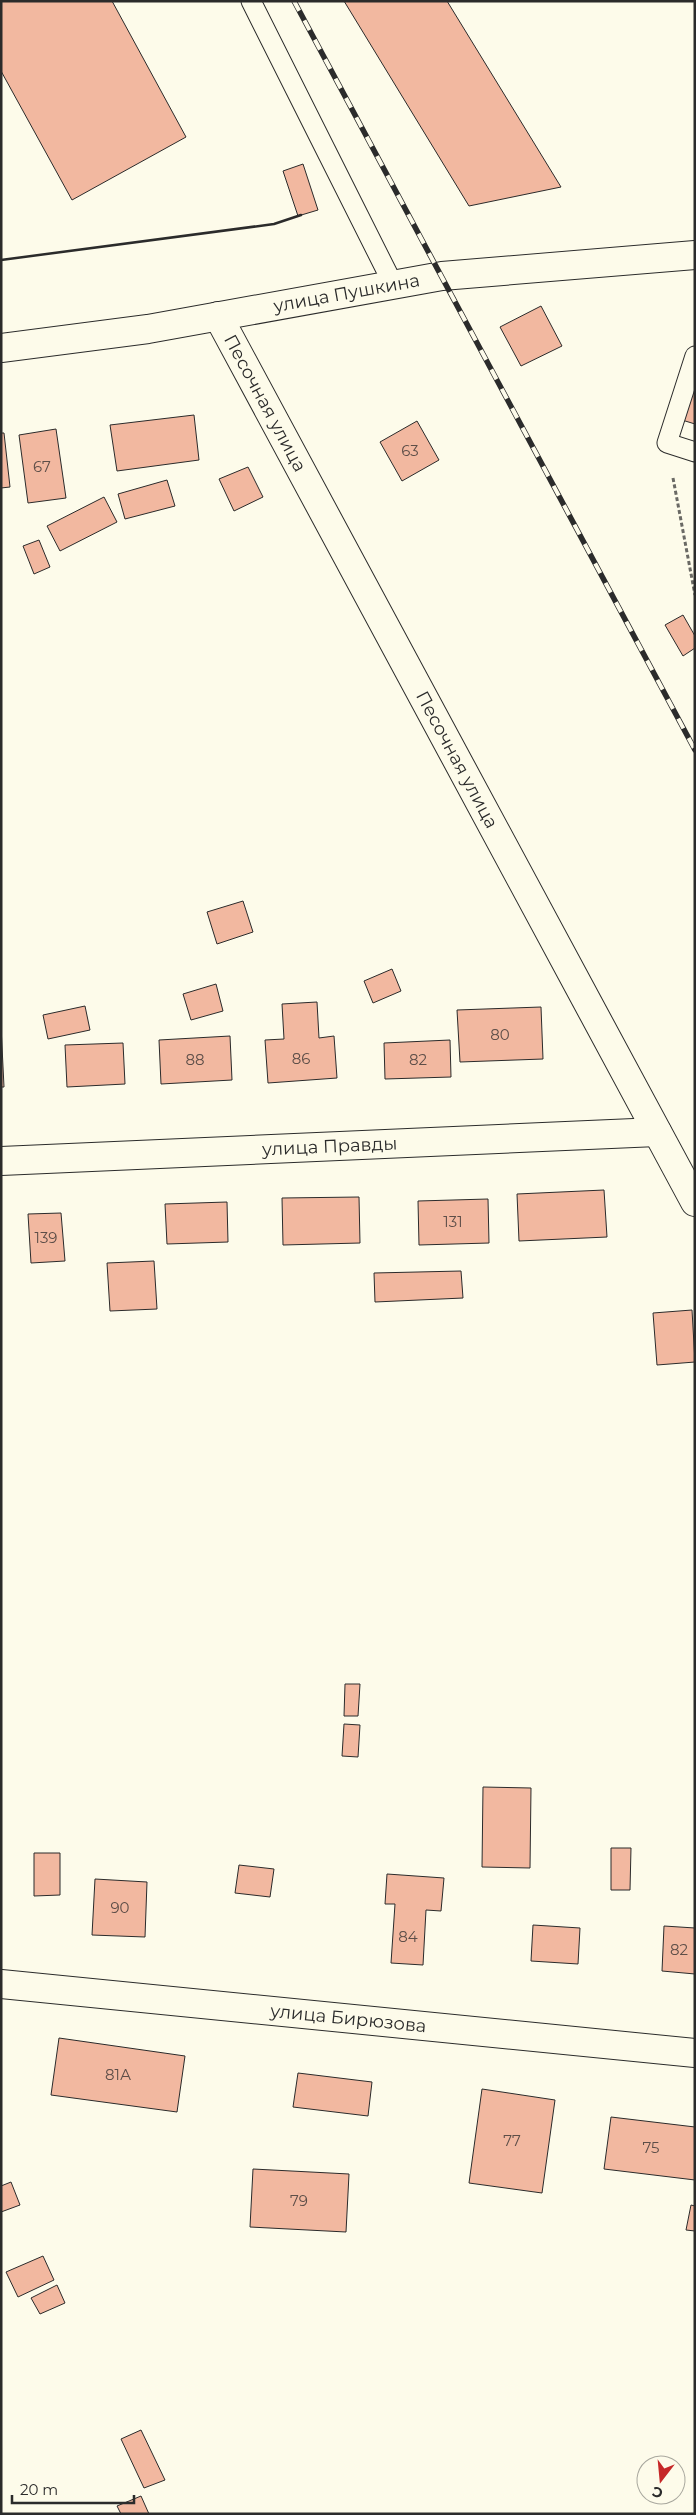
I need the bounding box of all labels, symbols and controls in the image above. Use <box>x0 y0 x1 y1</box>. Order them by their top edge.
street label: улица Пушкина <box>271 269 421 317</box>
street label: Песочная улица <box>219 331 311 476</box>
house number: 63 <box>401 441 419 460</box>
house number: 67 <box>33 457 51 476</box>
street label: Песочная улица <box>411 687 503 832</box>
house number: 80 <box>490 1025 510 1044</box>
house number: 86 <box>292 1049 310 1068</box>
house number: 88 <box>185 1050 205 1069</box>
house number: 82 <box>409 1050 427 1069</box>
street label: улица Правды <box>261 1132 398 1160</box>
house number: 131 <box>443 1212 463 1231</box>
house number: 139 <box>34 1228 58 1247</box>
house number: 90 <box>110 1898 130 1917</box>
house number: 84 <box>398 1927 418 1946</box>
house number: 82 <box>670 1940 688 1959</box>
street label: улица Бирюзова <box>268 2000 427 2037</box>
house number: 81А <box>105 2065 131 2084</box>
house number: 77 <box>503 2131 521 2150</box>
house number: 75 <box>642 2138 660 2157</box>
house number: 79 <box>290 2191 308 2210</box>
north arrow <box>636 2455 686 2505</box>
scale bar <box>12 2472 135 2504</box>
text: 20 m <box>20 2480 58 2499</box>
text: С <box>650 2482 665 2503</box>

